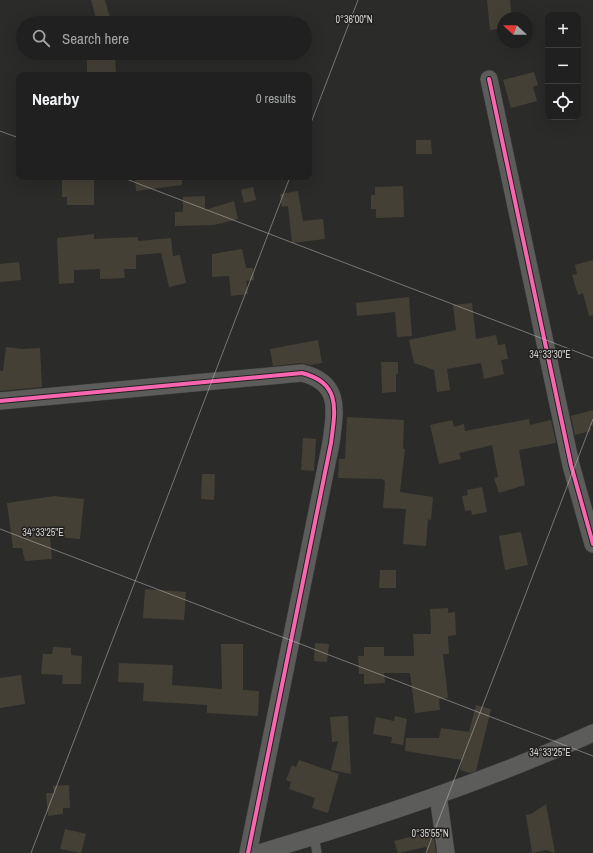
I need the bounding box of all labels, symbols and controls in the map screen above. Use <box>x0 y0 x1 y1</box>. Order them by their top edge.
north arrow <box>497 12 533 48</box>
map controls <box>545 12 581 120</box>
button: + <box>545 12 581 48</box>
text: 0°36'00"N <box>335 13 373 26</box>
search box <box>16 16 312 60</box>
icon: search <box>30 27 52 49</box>
text: Search here <box>62 28 129 49</box>
button: − <box>545 48 581 84</box>
button: locate <box>545 84 581 120</box>
text: Nearby <box>32 87 79 110</box>
text: 0 results <box>256 90 296 107</box>
text: 34°33'30"E <box>529 348 571 361</box>
text: 34°33'25"E <box>22 526 64 539</box>
text: 34°33'25"E <box>529 746 571 759</box>
text: 0°35'55"N <box>411 827 449 840</box>

